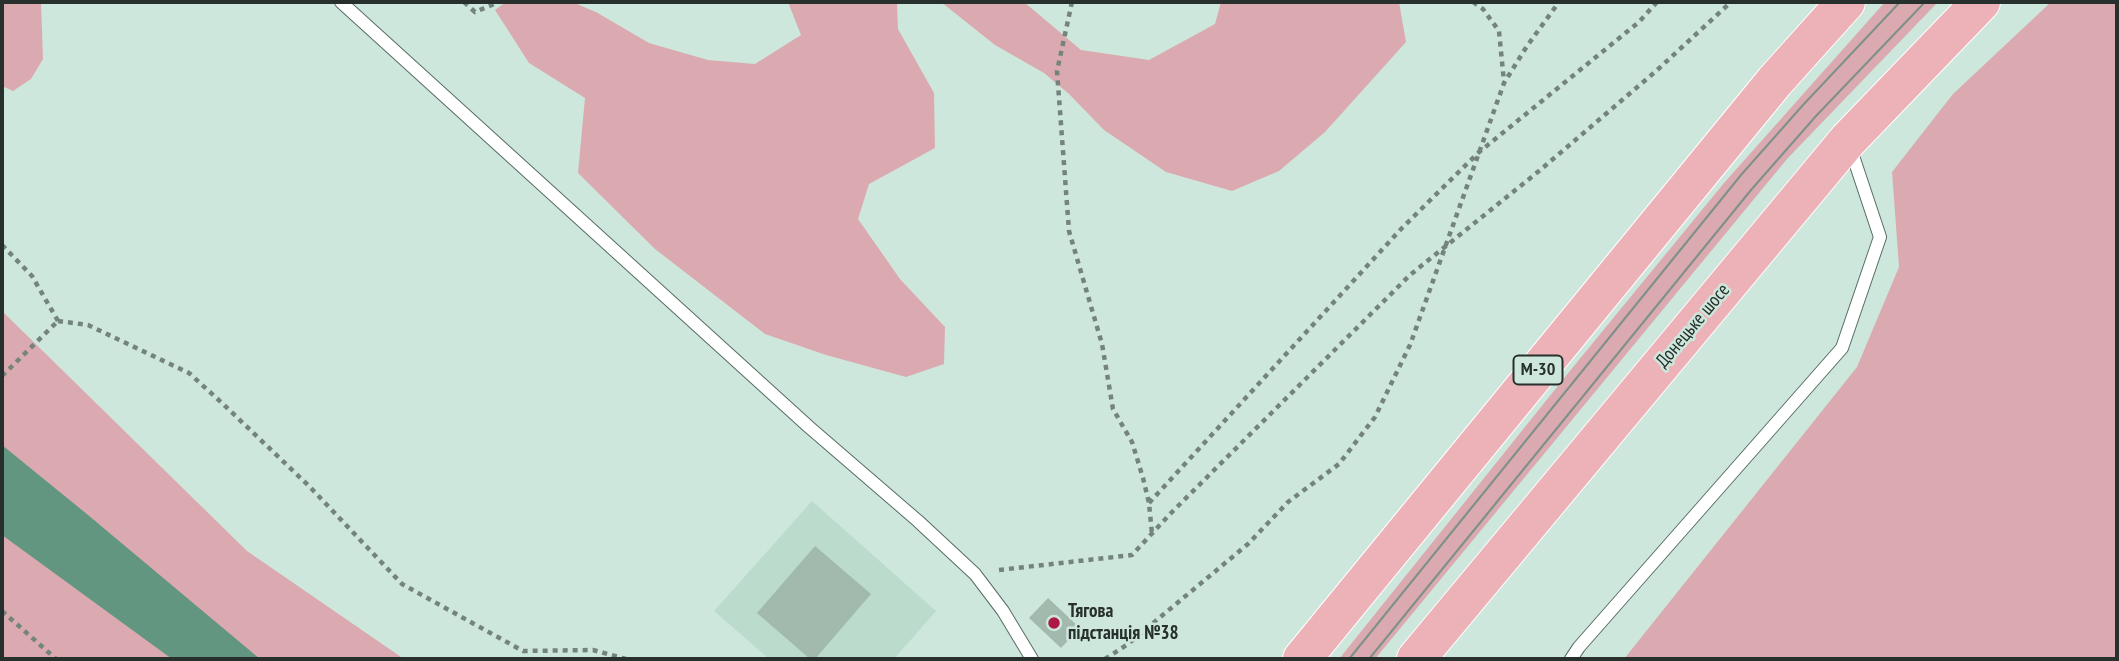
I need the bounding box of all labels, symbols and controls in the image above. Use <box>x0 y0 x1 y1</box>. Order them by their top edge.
street label: Донецьке шосе <box>1651 279 1735 373</box>
road number: М-30 <box>1514 356 1562 384</box>
place label: Тягова пiдстанцiя №38 <box>1068 601 1179 645</box>
marker: Тягова пiдстанцiя №38 <box>1046 615 1062 631</box>

